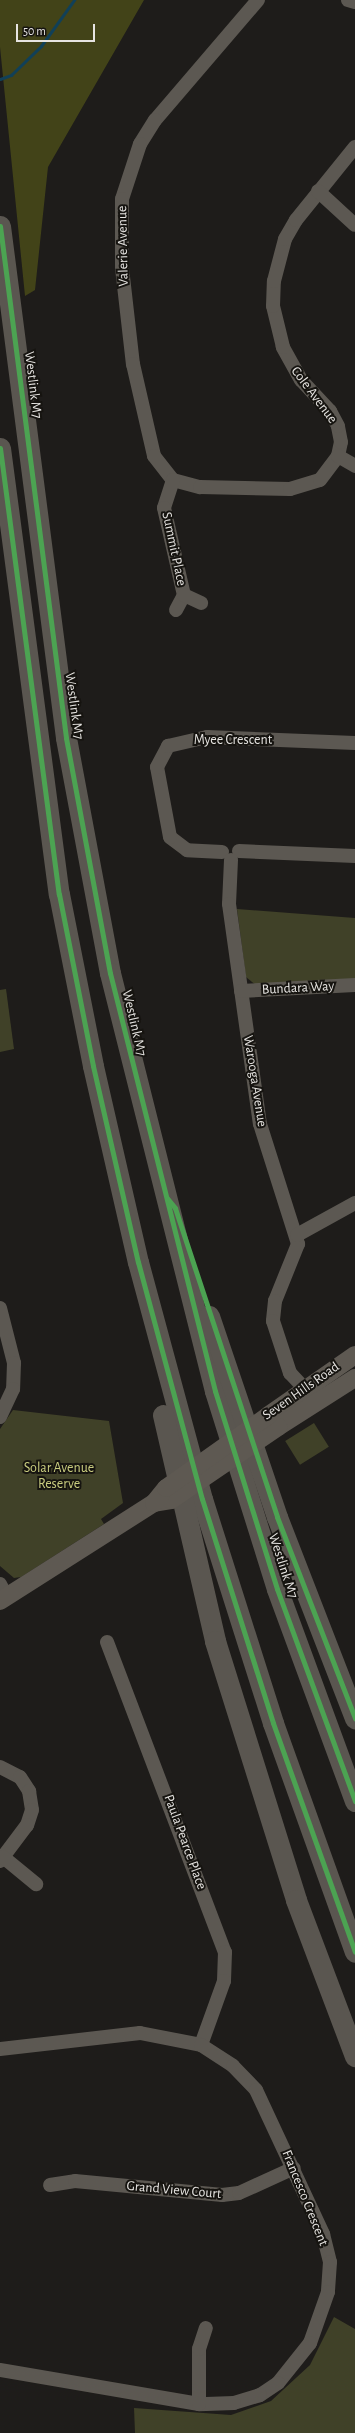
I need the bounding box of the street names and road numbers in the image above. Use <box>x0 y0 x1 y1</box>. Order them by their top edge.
street label: Valerie Avenue <box>114 205 132 287</box>
street label: Westlink M7 <box>21 350 45 420</box>
street label: Cole Avenue <box>287 363 341 427</box>
street label: Summit Place <box>158 511 190 587</box>
street label: Westlink M7 <box>61 671 87 741</box>
street label: Myee Crescent <box>194 732 272 748</box>
street label: Bundara Way <box>261 978 335 998</box>
street label: Westlink M7 <box>118 988 150 1058</box>
street label: Warooga Avenue <box>239 1034 271 1128</box>
street label: Seven Hills Road <box>259 1358 343 1424</box>
street label: Westlink M7 <box>265 1531 301 1601</box>
street label: Paula Pearce Place <box>160 1792 210 1892</box>
street label: Francesco Crescent <box>278 2148 332 2248</box>
street label: Grand View Court <box>126 2177 222 2203</box>

